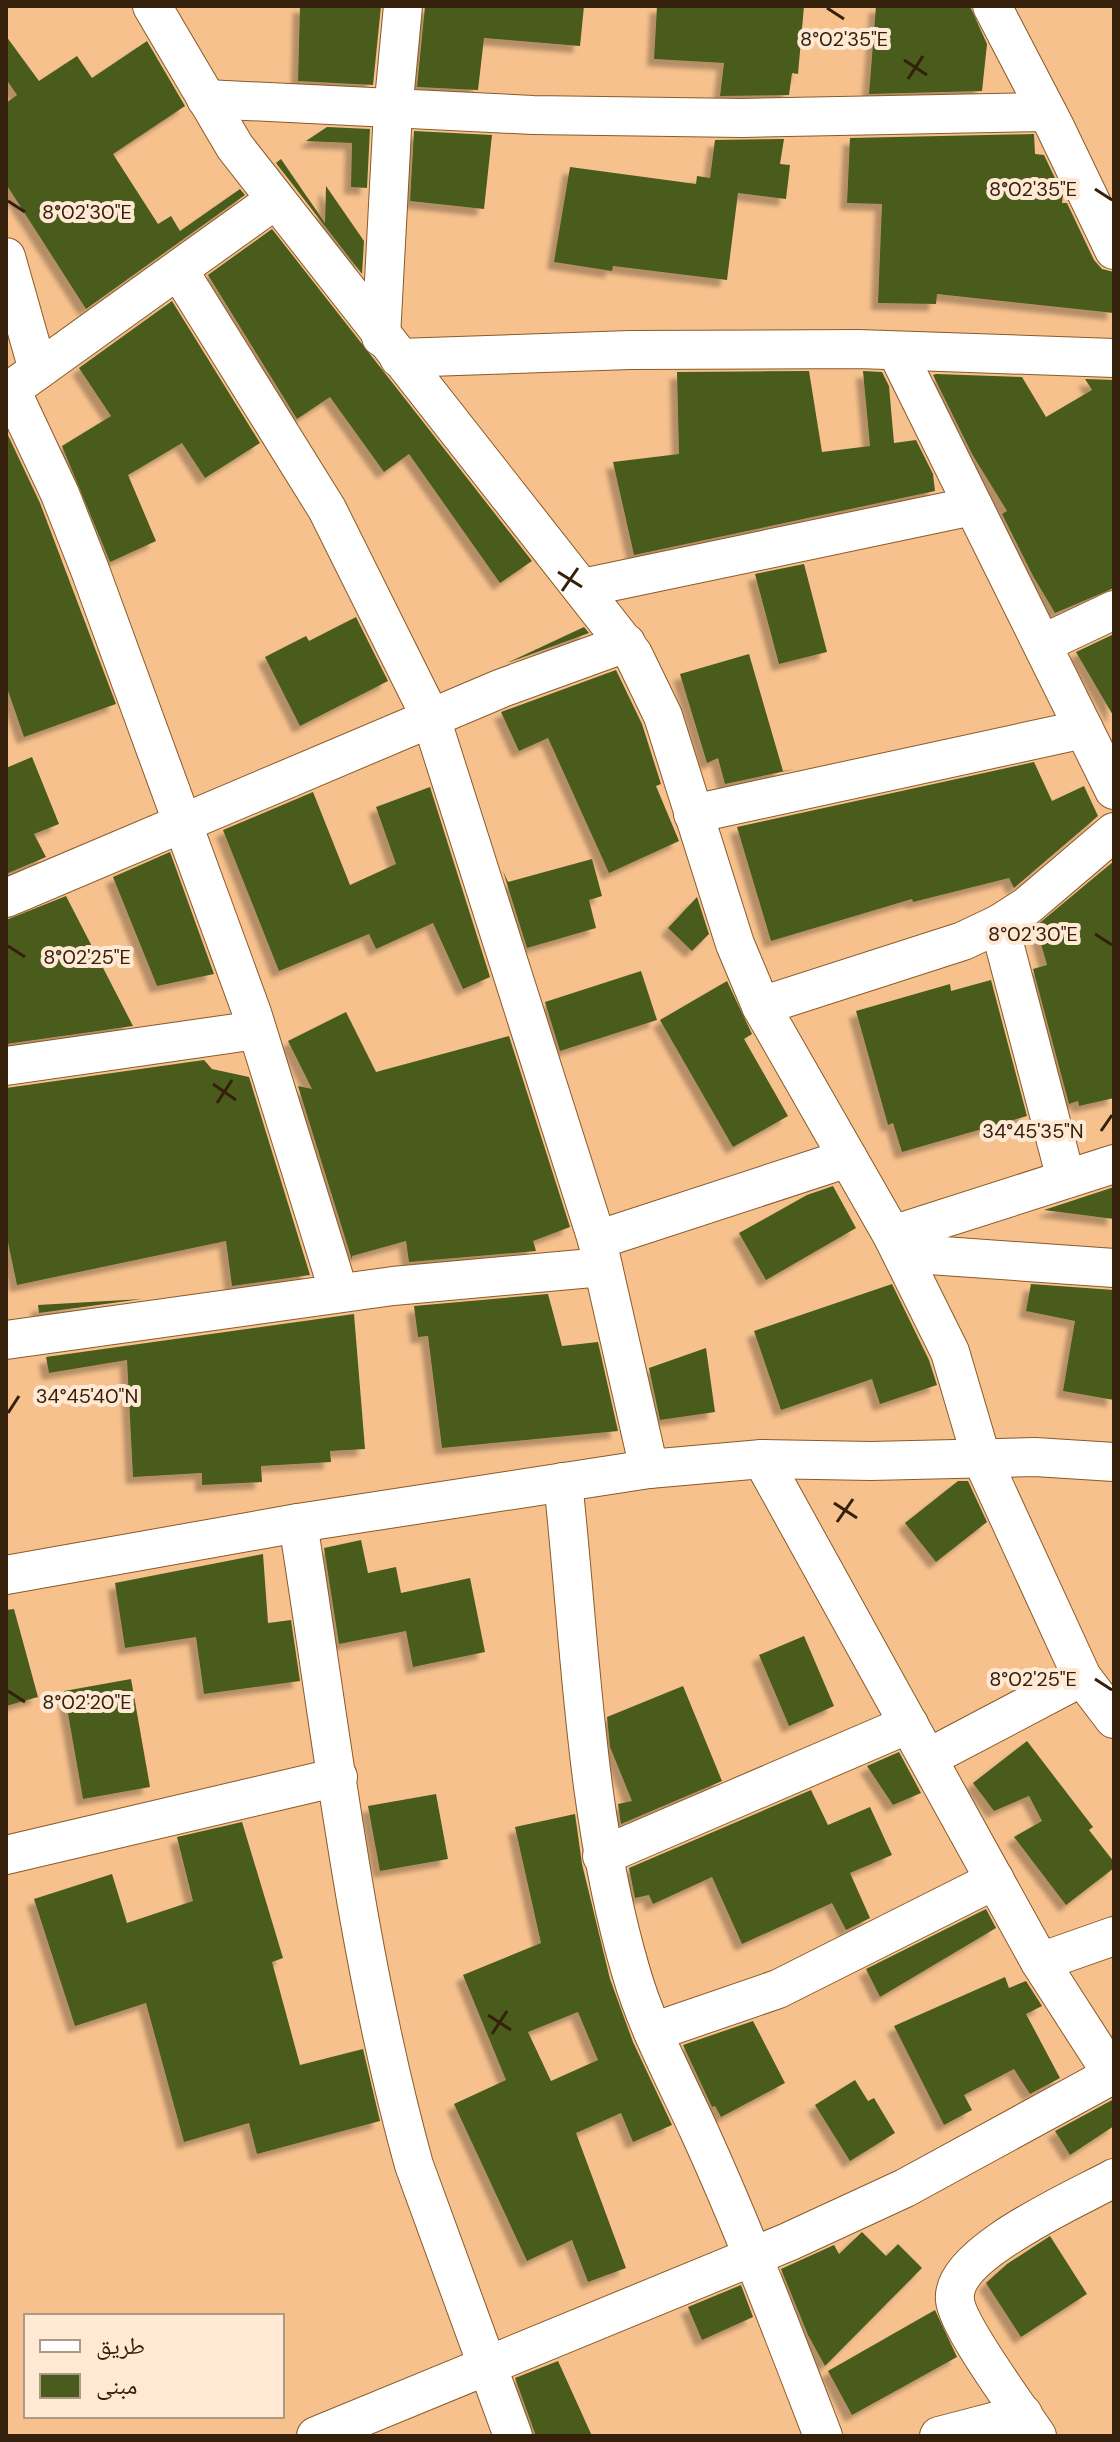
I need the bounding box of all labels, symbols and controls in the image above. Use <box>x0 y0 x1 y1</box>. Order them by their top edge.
text: 8°02'35"E <box>800 26 888 52</box>
text: 8°02'35"E <box>989 176 1077 202</box>
text: 8°02'30"E <box>42 199 132 225</box>
text: 8°02'30"E <box>988 921 1078 947</box>
text: 8°02'25"E <box>43 944 131 970</box>
text: 34°45'35"N <box>982 1118 1084 1144</box>
text: 34°45'40"N <box>36 1383 138 1409</box>
text: 8°02'25"E <box>989 1666 1077 1692</box>
text: 8°02'20"E <box>42 1689 132 1715</box>
legend <box>24 2314 284 2418</box>
text: طريق <box>96 2330 145 2361</box>
text: مبنى <box>96 2370 137 2401</box>

